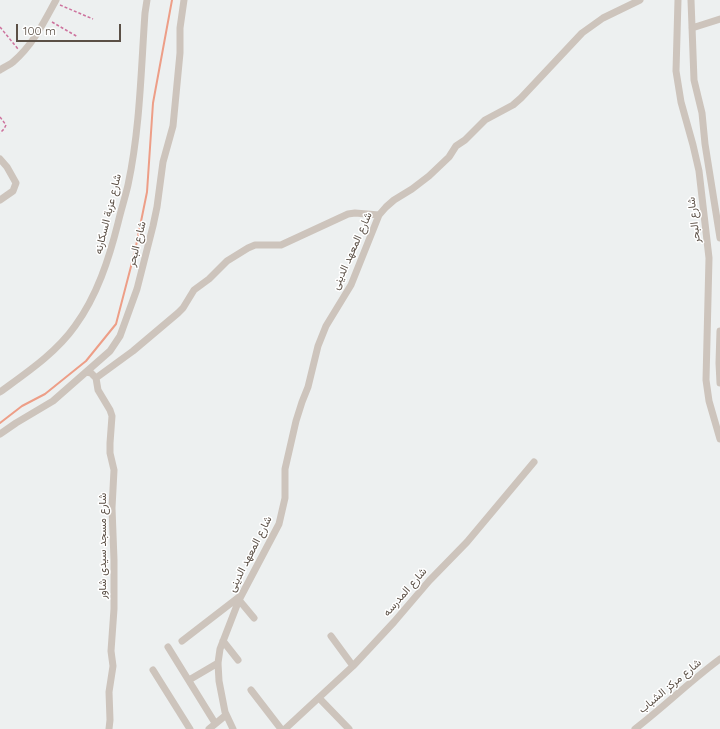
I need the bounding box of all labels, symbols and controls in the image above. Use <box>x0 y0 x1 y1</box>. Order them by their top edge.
scale bar <box>18 16 123 42</box>
text: 100 m <box>23 23 56 38</box>
street label: شارع عزبة السكارنه <box>92 173 124 255</box>
street label: شارع البحر <box>685 196 703 244</box>
street label: شارع المعهد الدينى <box>329 210 375 292</box>
street label: شارع البحر <box>125 220 149 268</box>
street label: شارع مسجد سيدى شاور <box>96 493 110 599</box>
street label: شارع المعهد الدينى <box>225 514 275 594</box>
street label: شارع المدرسه <box>380 565 430 619</box>
street label: شارع مركز الشباب <box>636 656 704 716</box>

